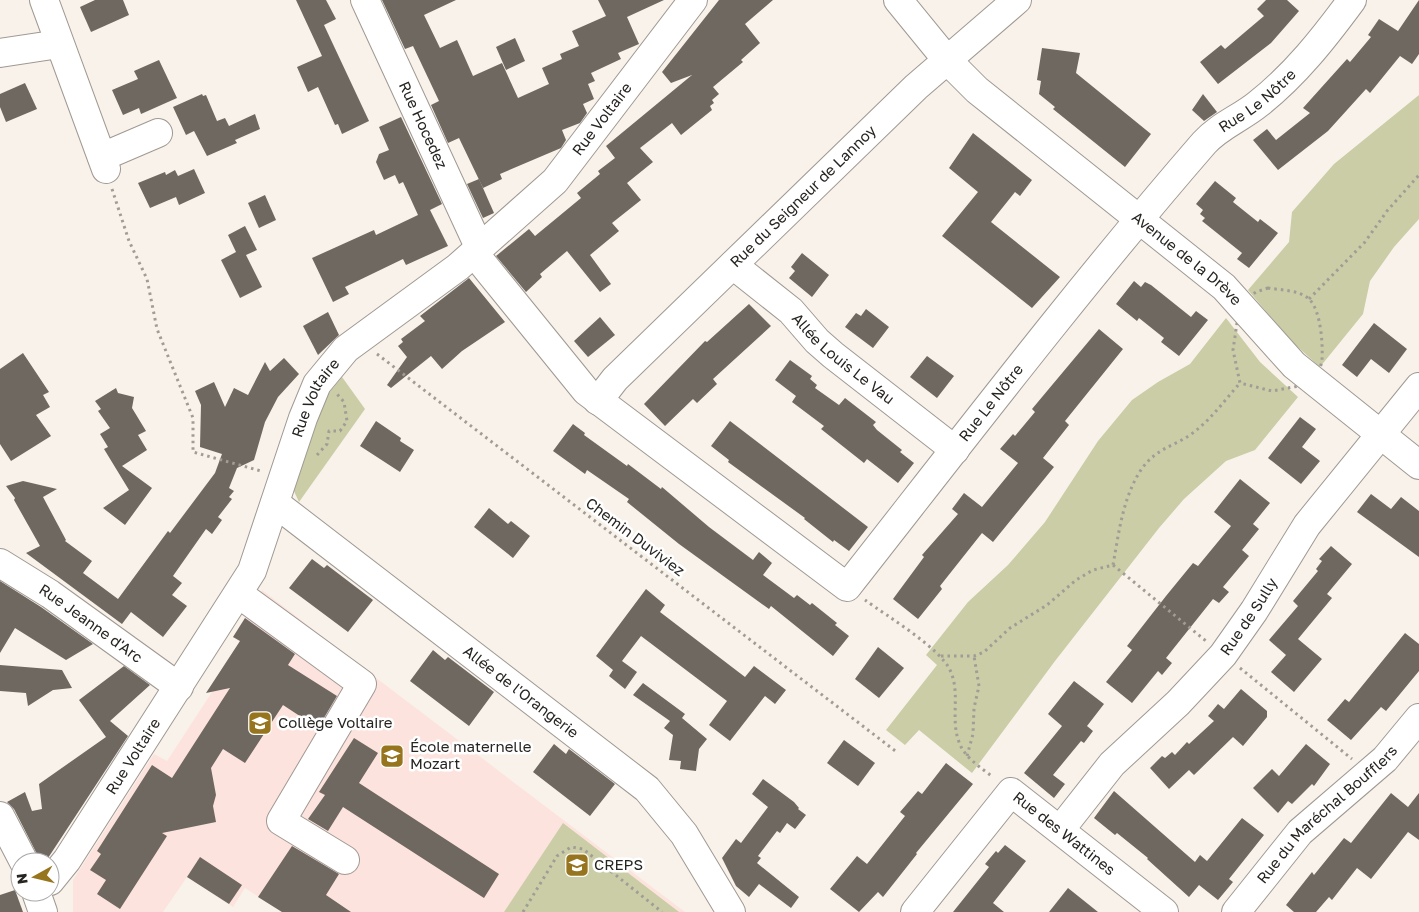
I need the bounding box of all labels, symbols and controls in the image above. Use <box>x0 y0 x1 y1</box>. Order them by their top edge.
street label: Rue Le Nôtre <box>1215 65 1299 136</box>
street label: Rue Hocedez <box>396 78 452 172</box>
street label: Rue Voltaire <box>568 78 635 159</box>
street label: Rue du Seigneur de Lannoy <box>726 121 880 270</box>
street label: Avenue de la Drève <box>1129 207 1246 309</box>
street label: Allée Louis Le Vau <box>789 309 898 407</box>
street label: Rue Voltaire <box>287 354 343 439</box>
street label: Rue Le Nôtre <box>954 360 1027 445</box>
street label: Chemin Duviviez <box>583 493 689 579</box>
street label: Rue de Sully <box>1216 574 1281 658</box>
street label: Rue Jeanne d'Arc <box>36 579 147 666</box>
street label: Allée de l'Orangerie <box>460 641 583 741</box>
school or university icon: Collège Voltaire <box>247 710 273 736</box>
place label: Collège Voltaire <box>278 713 393 731</box>
street label: Rue Voltaire <box>101 714 164 797</box>
place label: École maternelle Mozart <box>410 737 532 772</box>
street label: Rue du Maréchal Boufflers <box>1252 741 1401 887</box>
school or university icon: École maternelle Mozart <box>379 743 405 769</box>
street label: Rue des Wattines <box>1010 787 1119 878</box>
north arrow <box>10 852 60 902</box>
school or university icon: CREPS <box>564 852 590 878</box>
place label: CREPS <box>594 855 643 873</box>
text: N <box>12 872 31 885</box>

